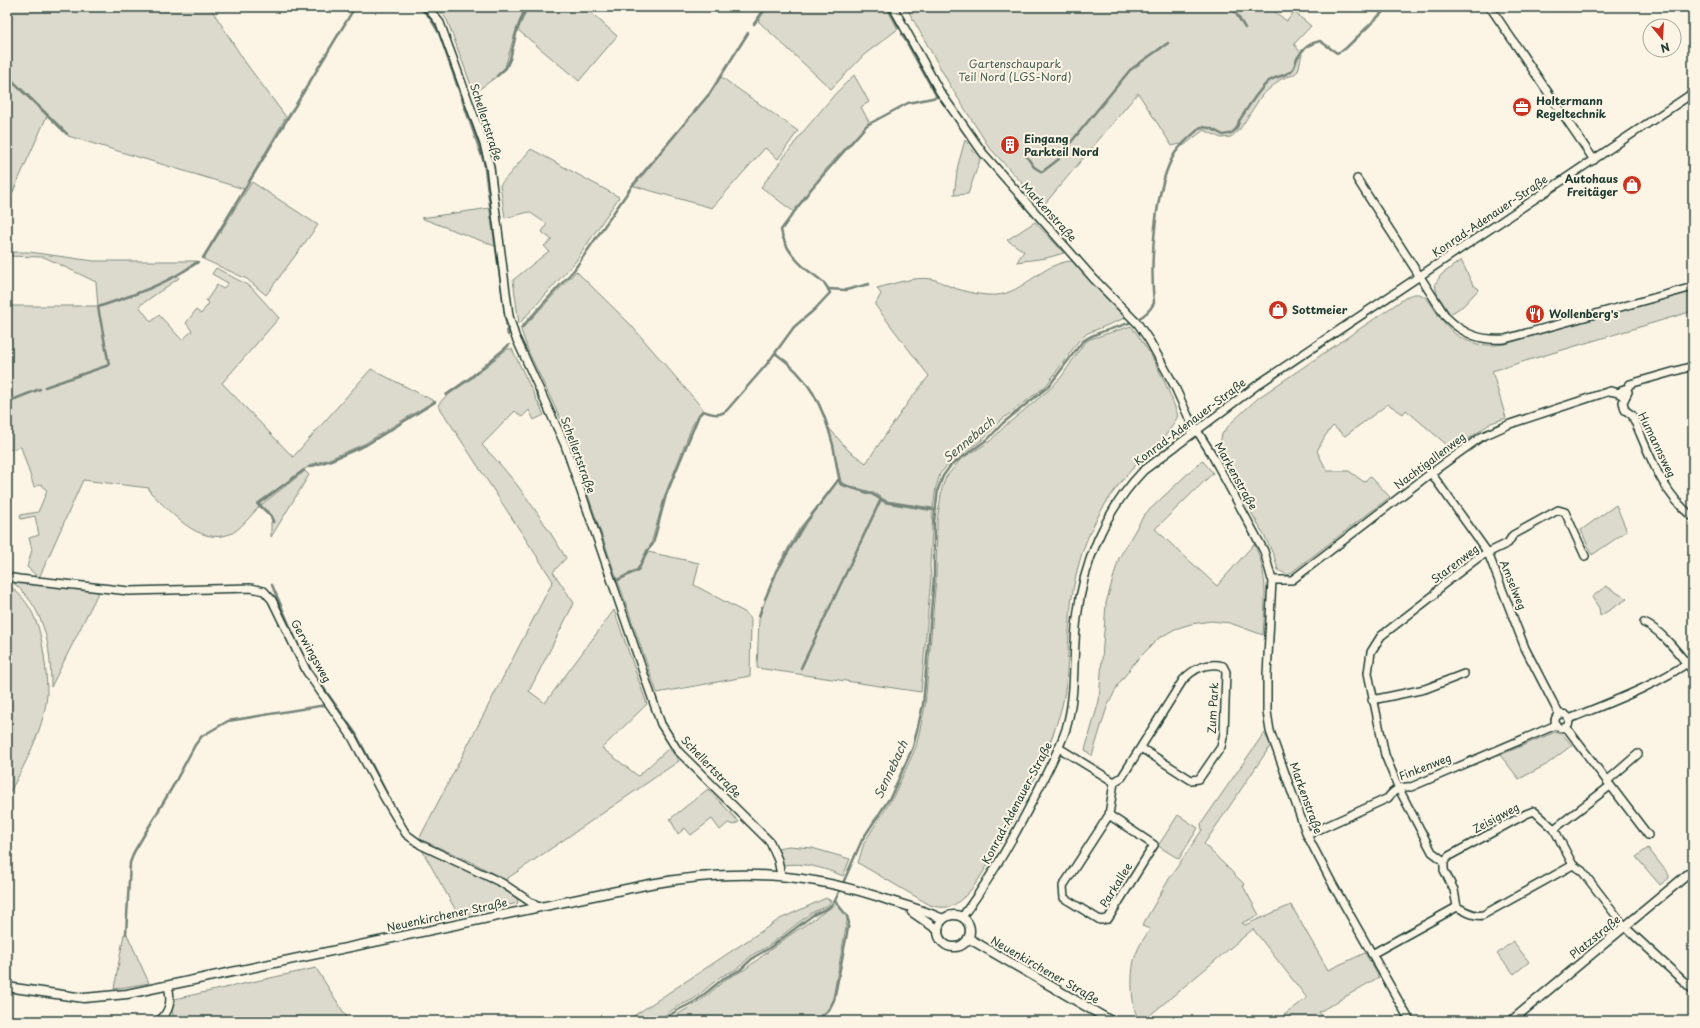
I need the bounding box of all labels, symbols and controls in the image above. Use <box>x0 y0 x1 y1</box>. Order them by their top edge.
north arrow <box>1642 18 1682 58</box>
text: N <box>1658 39 1672 58</box>
park label: Gartenschaupark Teil Nord (LGS-Nord) <box>958 55 1072 85</box>
street label: Schellertstraße <box>466 81 507 163</box>
place label: Holtermann Regeltechnik <box>1536 92 1607 122</box>
office icon: Holtermann Regeltechnik <box>1511 96 1533 118</box>
place label: Eingang Parkteil Nord <box>1024 130 1099 160</box>
building icon: Eingang Parkteil Nord <box>999 134 1021 156</box>
street label: Konrad-Adenauer-Straße <box>1429 170 1551 261</box>
place label: Autohaus Freitäger <box>1565 170 1618 200</box>
shop icon: Autohaus Freitäger <box>1621 174 1643 196</box>
street label: Markenstraße <box>1018 178 1081 245</box>
shop icon: Sottmeier <box>1267 299 1289 321</box>
place label: Sottmeier <box>1292 301 1348 318</box>
restaurant icon: Wollenberg's <box>1524 303 1546 325</box>
place label: Wollenberg's <box>1549 305 1618 322</box>
street label: Konrad-Adenauer-Straße <box>1130 374 1249 469</box>
street label: Humannsweg <box>1634 409 1681 480</box>
water label: Sennebach <box>939 412 999 466</box>
street label: Schellertstraße <box>557 414 600 496</box>
street label: Nachtigallenweg <box>1390 428 1469 493</box>
street label: Markenstraße <box>1211 439 1262 513</box>
street label: Starenweg <box>1427 540 1482 587</box>
street label: Amselweg <box>1496 557 1531 612</box>
street label: Gerwingsweg <box>287 616 336 686</box>
street label: Zum Park <box>1203 682 1222 734</box>
street label: Schellertstraße <box>677 732 745 802</box>
water label: Sennebach <box>869 736 912 802</box>
street label: Konrad-Adenauer-Straße <box>977 739 1056 867</box>
street label: Finkenweg <box>1396 749 1454 784</box>
street label: Markenstraße <box>1286 760 1327 836</box>
street label: Zeisigweg <box>1469 798 1522 837</box>
street label: Parkallee <box>1095 859 1136 910</box>
street label: Neuenkirchener Straße <box>385 893 509 936</box>
street label: Platzstraße <box>1566 911 1624 962</box>
street label: Neuenkirchener Straße <box>988 931 1103 1008</box>

